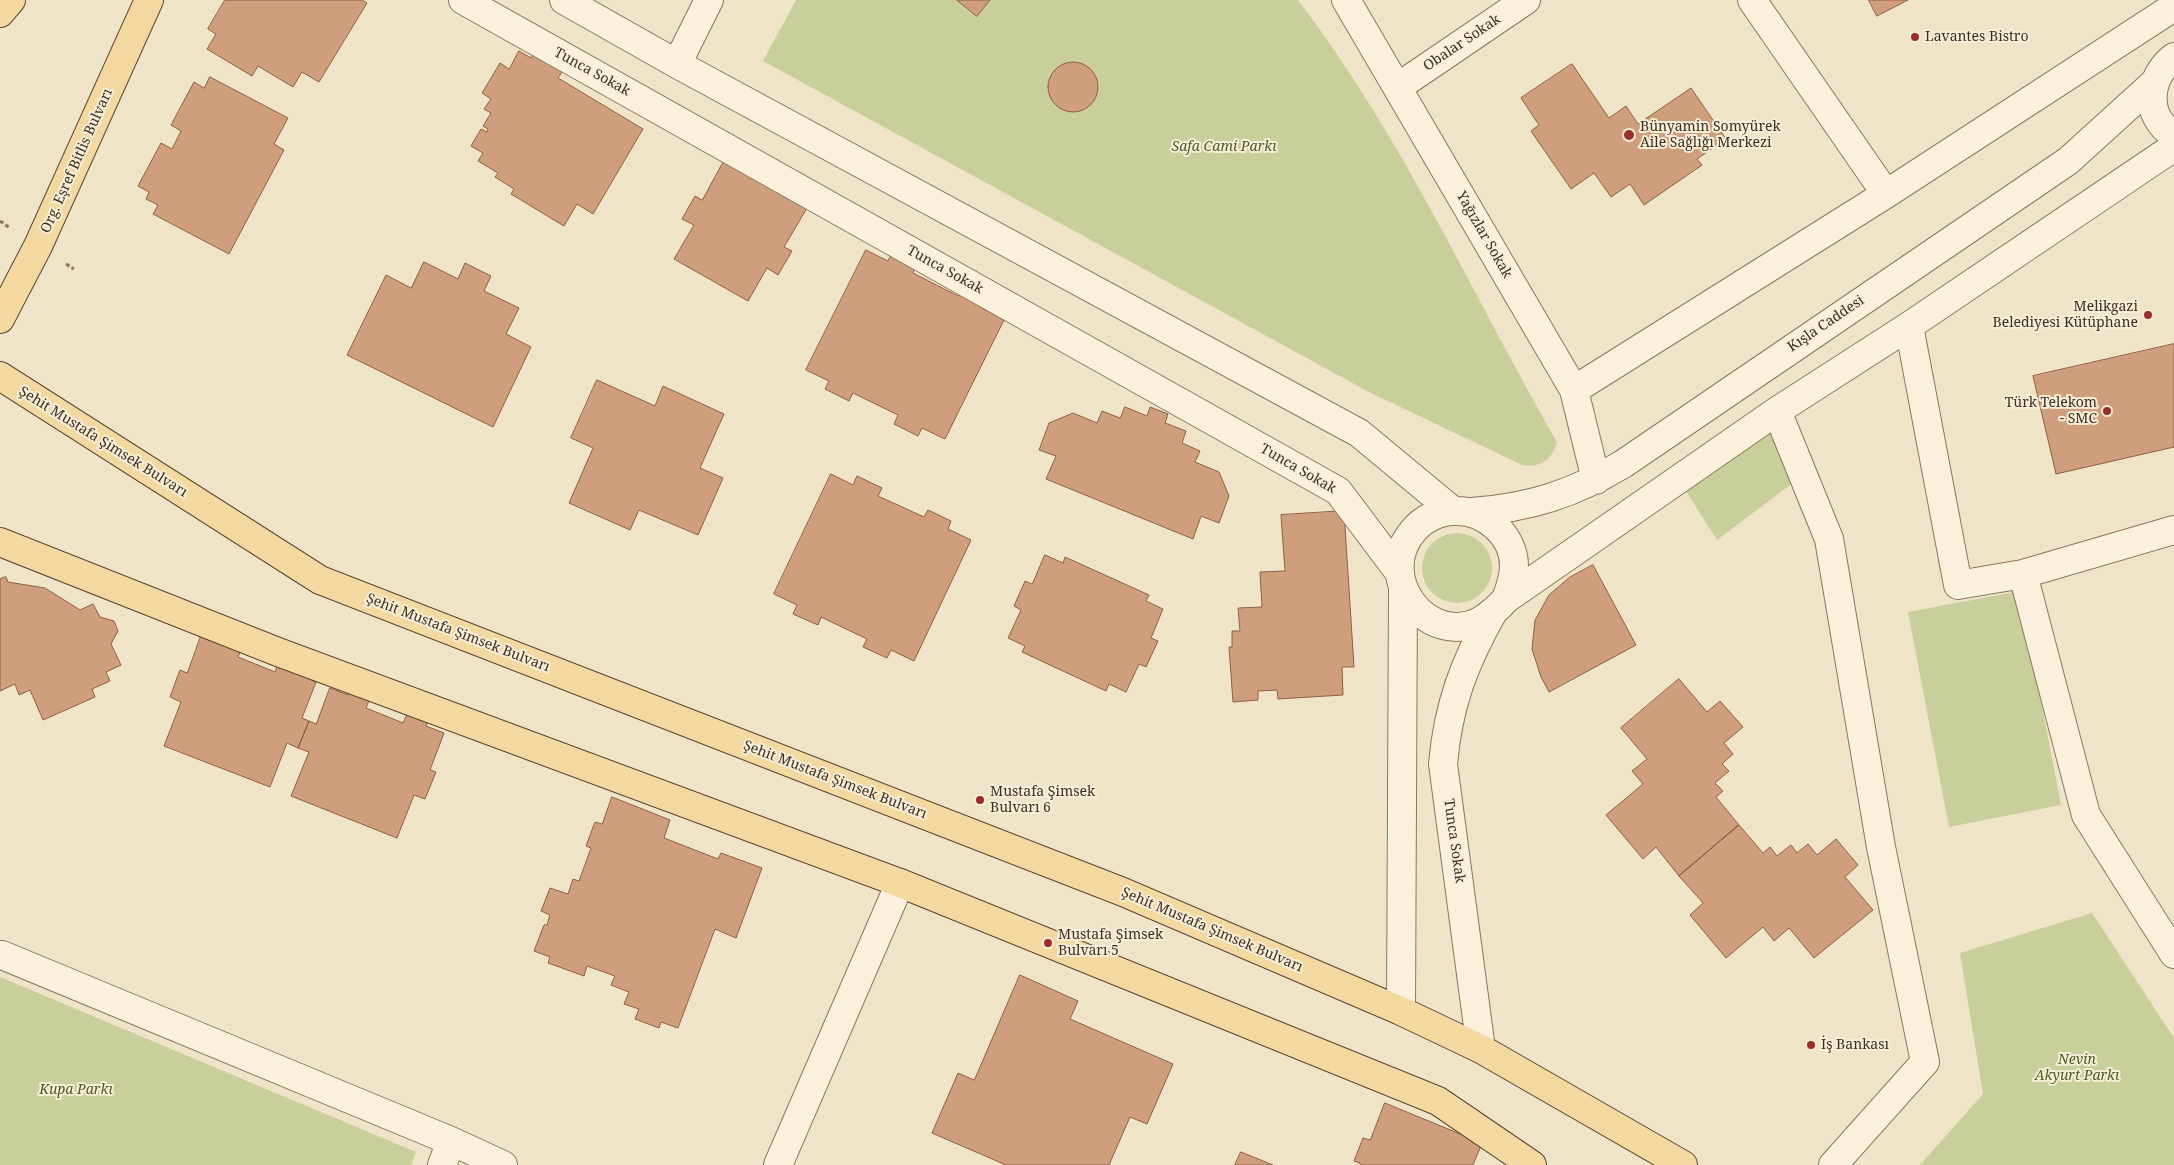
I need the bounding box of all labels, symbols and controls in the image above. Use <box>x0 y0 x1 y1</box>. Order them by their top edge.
street label: Obalar Sokak <box>1420 11 1504 75</box>
place label: Lavantes Bistro <box>1925 29 2029 45</box>
marker: Lavantes Bistro <box>1909 31 1921 43</box>
street label: Tunca Sokak <box>551 44 633 100</box>
street label: Org. Eşref Bitlis Bulvarı <box>38 86 116 236</box>
place label: Bünyamin Somyürek Aile Sağlığı Merkezi <box>1640 119 1781 152</box>
marker: Bünyamin Somyürek Aile Sağlığı Merkezi <box>1622 128 1636 142</box>
park label: Safa Cami Parkı <box>1172 139 1276 155</box>
street label: Yağızlar Sokak <box>1452 189 1516 281</box>
street label: Tunca Sokak <box>904 242 986 298</box>
street label: Kışla Caddesi <box>1785 292 1867 356</box>
place label: Melikgazi Belediyesi Kütüphane <box>1992 299 2138 332</box>
marker: Melikgazi Belediyesi Kütüphane <box>2142 309 2154 321</box>
street label: Şehit Mustafa Şimsek Bulvarı <box>16 383 190 501</box>
place label: Türk Telekom - SMC <box>2005 395 2097 428</box>
marker: Türk Telekom - SMC <box>2101 405 2113 417</box>
street label: Tunca Sokak <box>1257 441 1339 497</box>
street label: Şehit Mustafa Şimsek Bulvarı <box>364 590 552 676</box>
street label: Şehit Mustafa Şimsek Bulvarı <box>741 737 929 823</box>
place label: Mustafa Şimsek Bulvarı 6 <box>990 784 1095 816</box>
marker: Mustafa Şimsek Bulvarı 6 <box>974 794 986 806</box>
street label: Tunca Sokak <box>1440 798 1468 884</box>
street label: Şehit Mustafa Şimsek Bulvarı <box>1119 884 1305 976</box>
place label: Mustafa Şimsek Bulvarı 5 <box>1058 927 1163 960</box>
marker: Mustafa Şimsek Bulvarı 5 <box>1042 937 1054 949</box>
place label: İş Bankası <box>1821 1037 1889 1053</box>
marker: İş Bankası <box>1805 1039 1817 1051</box>
park label: Nevin Akyurt Parkı <box>2035 1052 2119 1084</box>
park label: Kupa Parkı <box>39 1082 113 1098</box>

